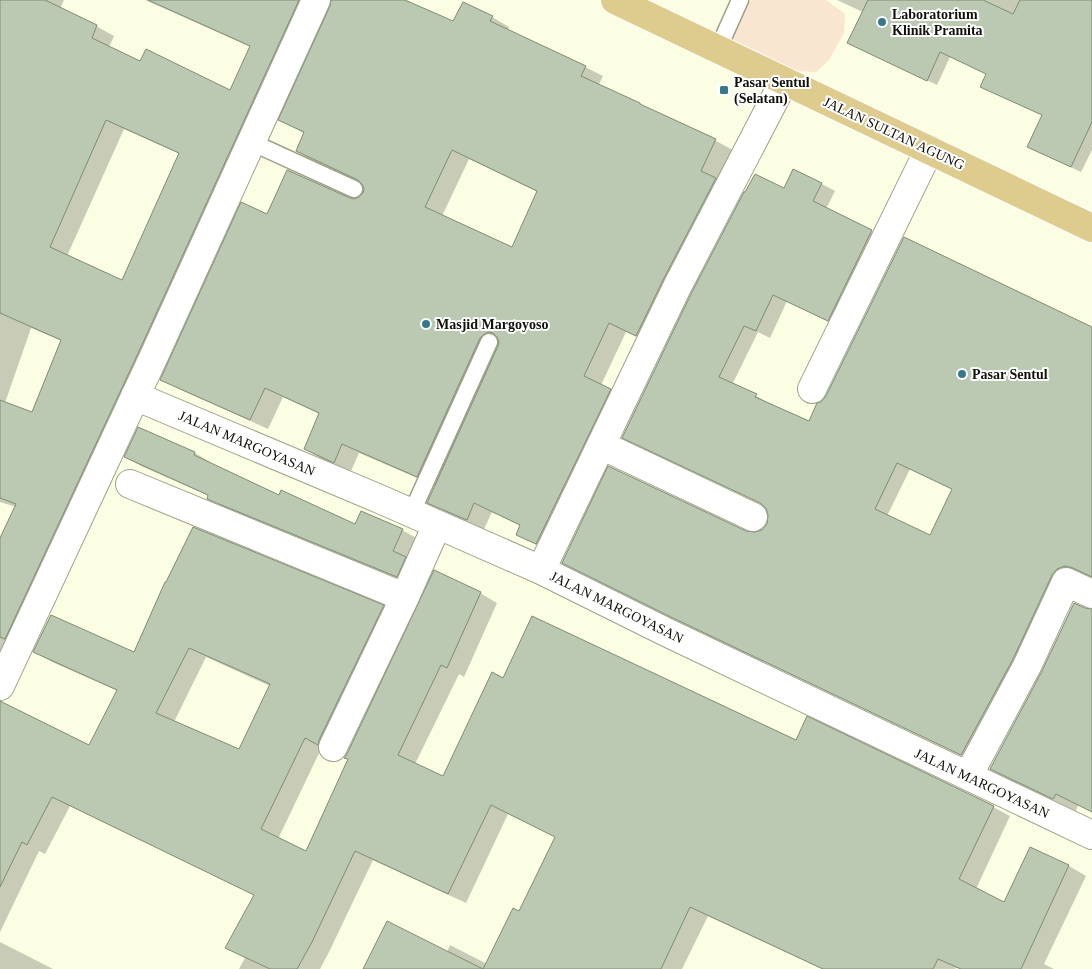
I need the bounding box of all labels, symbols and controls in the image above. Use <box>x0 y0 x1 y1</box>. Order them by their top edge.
place label: Laboratorium Klinik Pramita <box>892 7 983 38</box>
marker: Laboratorium Klinik Pramita <box>876 16 888 28</box>
place label: Pasar Sentul (Selatan) <box>734 75 810 107</box>
marker: Pasar Sentul (Selatan) <box>718 84 730 96</box>
street label: JALAN SULTAN AGUNG <box>821 94 967 173</box>
place label: Masjid Margoyoso <box>436 317 548 332</box>
marker: Masjid Margoyoso <box>420 318 432 330</box>
place label: Pasar Sentul <box>972 367 1048 382</box>
marker: Pasar Sentul <box>956 368 968 380</box>
street label: JALAN MARGOYASAN <box>176 408 317 479</box>
street label: JALAN MARGOYASAN <box>548 569 686 646</box>
street label: JALAN MARGOYASAN <box>912 746 1051 821</box>

